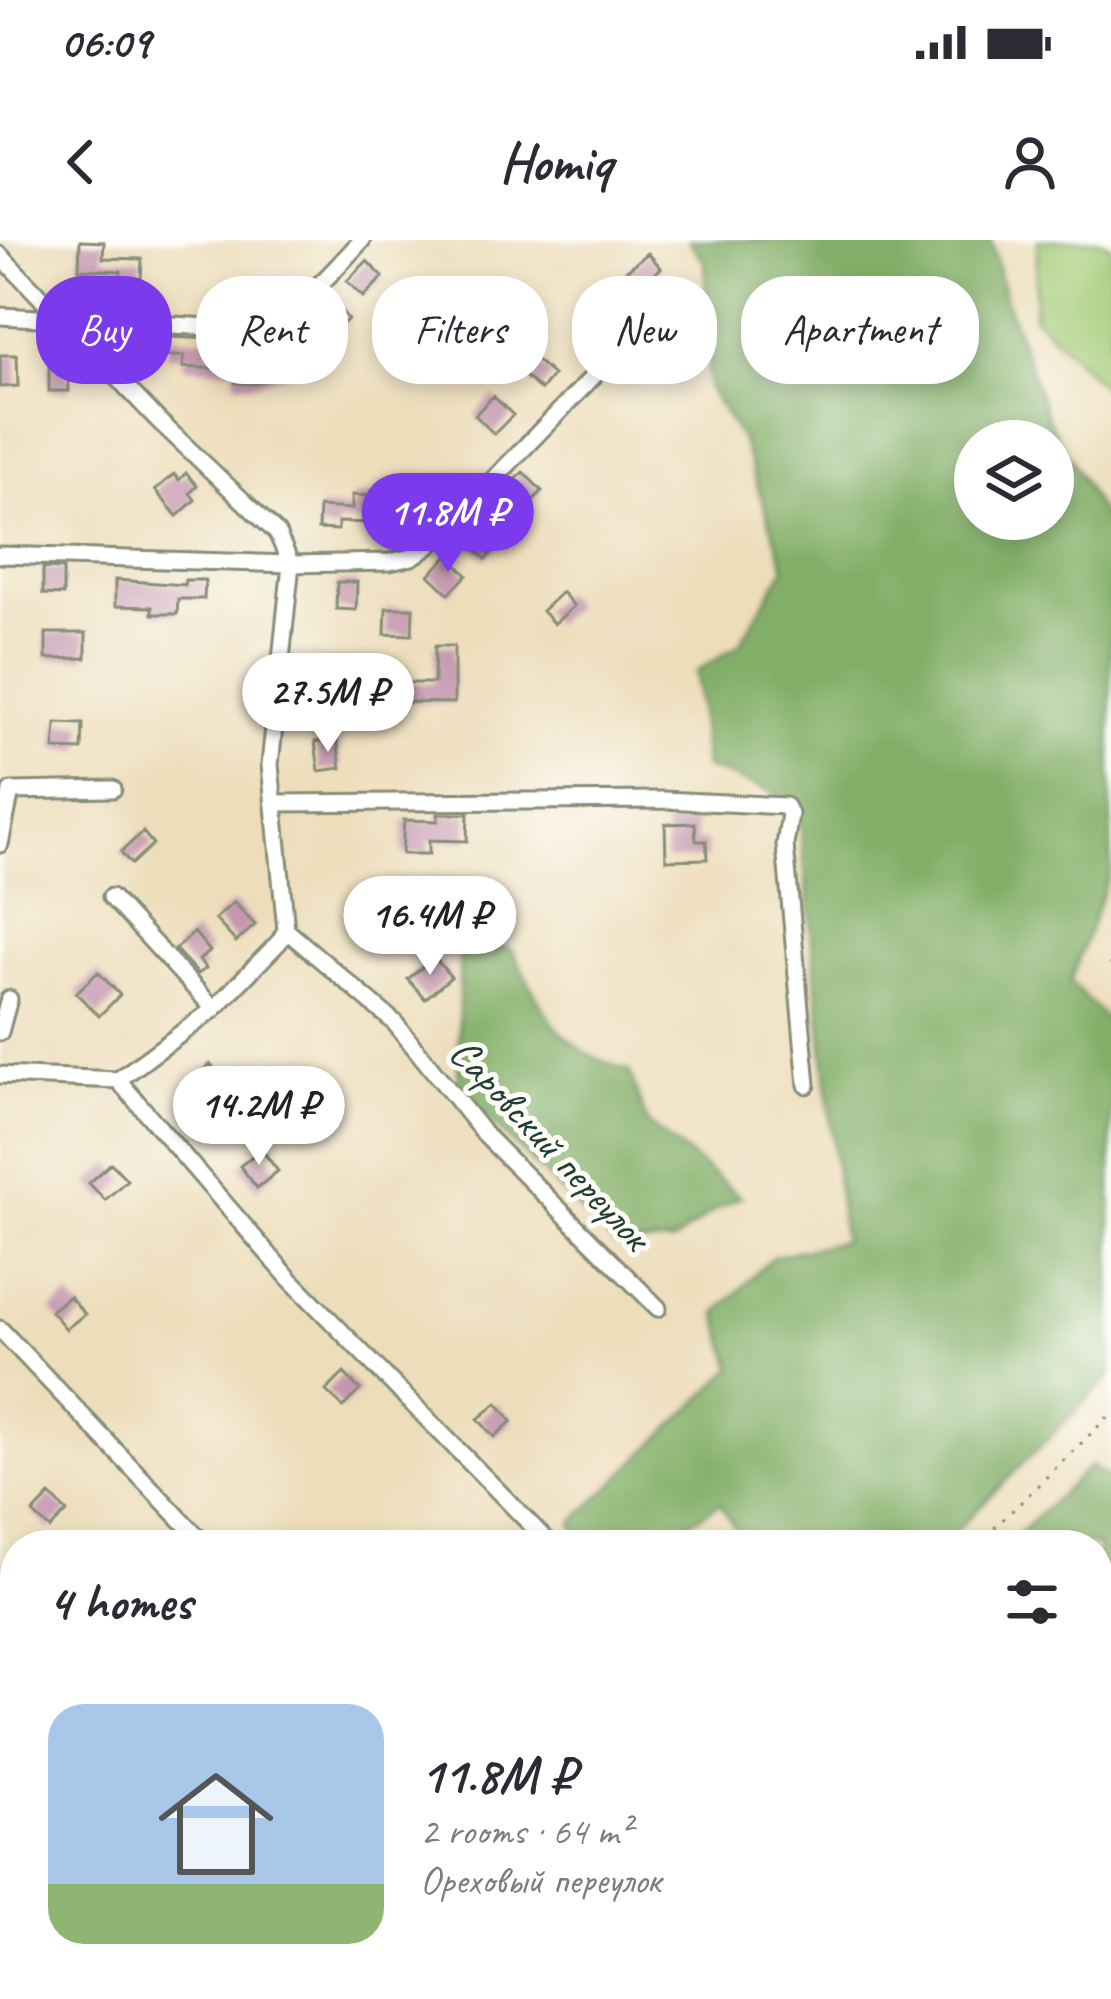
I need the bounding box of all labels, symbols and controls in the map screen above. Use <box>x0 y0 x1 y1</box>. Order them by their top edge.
text: 06:09 <box>60 14 150 71</box>
text: Homiq <box>499 128 612 196</box>
icon: back <box>48 129 114 195</box>
icon: person <box>997 129 1063 195</box>
chip: Buy <box>36 276 172 384</box>
chip: Rent <box>196 276 348 384</box>
chip: Filters <box>372 276 548 384</box>
chip: New <box>572 276 717 384</box>
chip: Apartment <box>741 276 979 384</box>
map controls <box>954 420 1074 540</box>
button: layers <box>954 420 1074 540</box>
pin: 11.8M ₽ <box>337 473 559 575</box>
text: 11.8M ₽ <box>389 487 507 536</box>
pin: 27.5M ₽ <box>217 653 439 755</box>
text: 27.5M ₽ <box>269 667 387 716</box>
pin: 16.4M ₽ <box>319 876 541 978</box>
text: 16.4M ₽ <box>370 890 490 939</box>
street label: Саровский переулок <box>438 1027 664 1264</box>
pin: 14.2M ₽ <box>148 1066 370 1168</box>
text: 14.2M ₽ <box>200 1080 318 1129</box>
icon: filters <box>999 1569 1065 1635</box>
text: 4 homes <box>48 1570 192 1634</box>
text: 11.8M ₽ <box>420 1743 575 1807</box>
icon: home <box>144 1752 288 1896</box>
text: 2 rooms · 64 m² <box>420 1807 631 1856</box>
text: Ореховый переулок <box>420 1856 661 1905</box>

